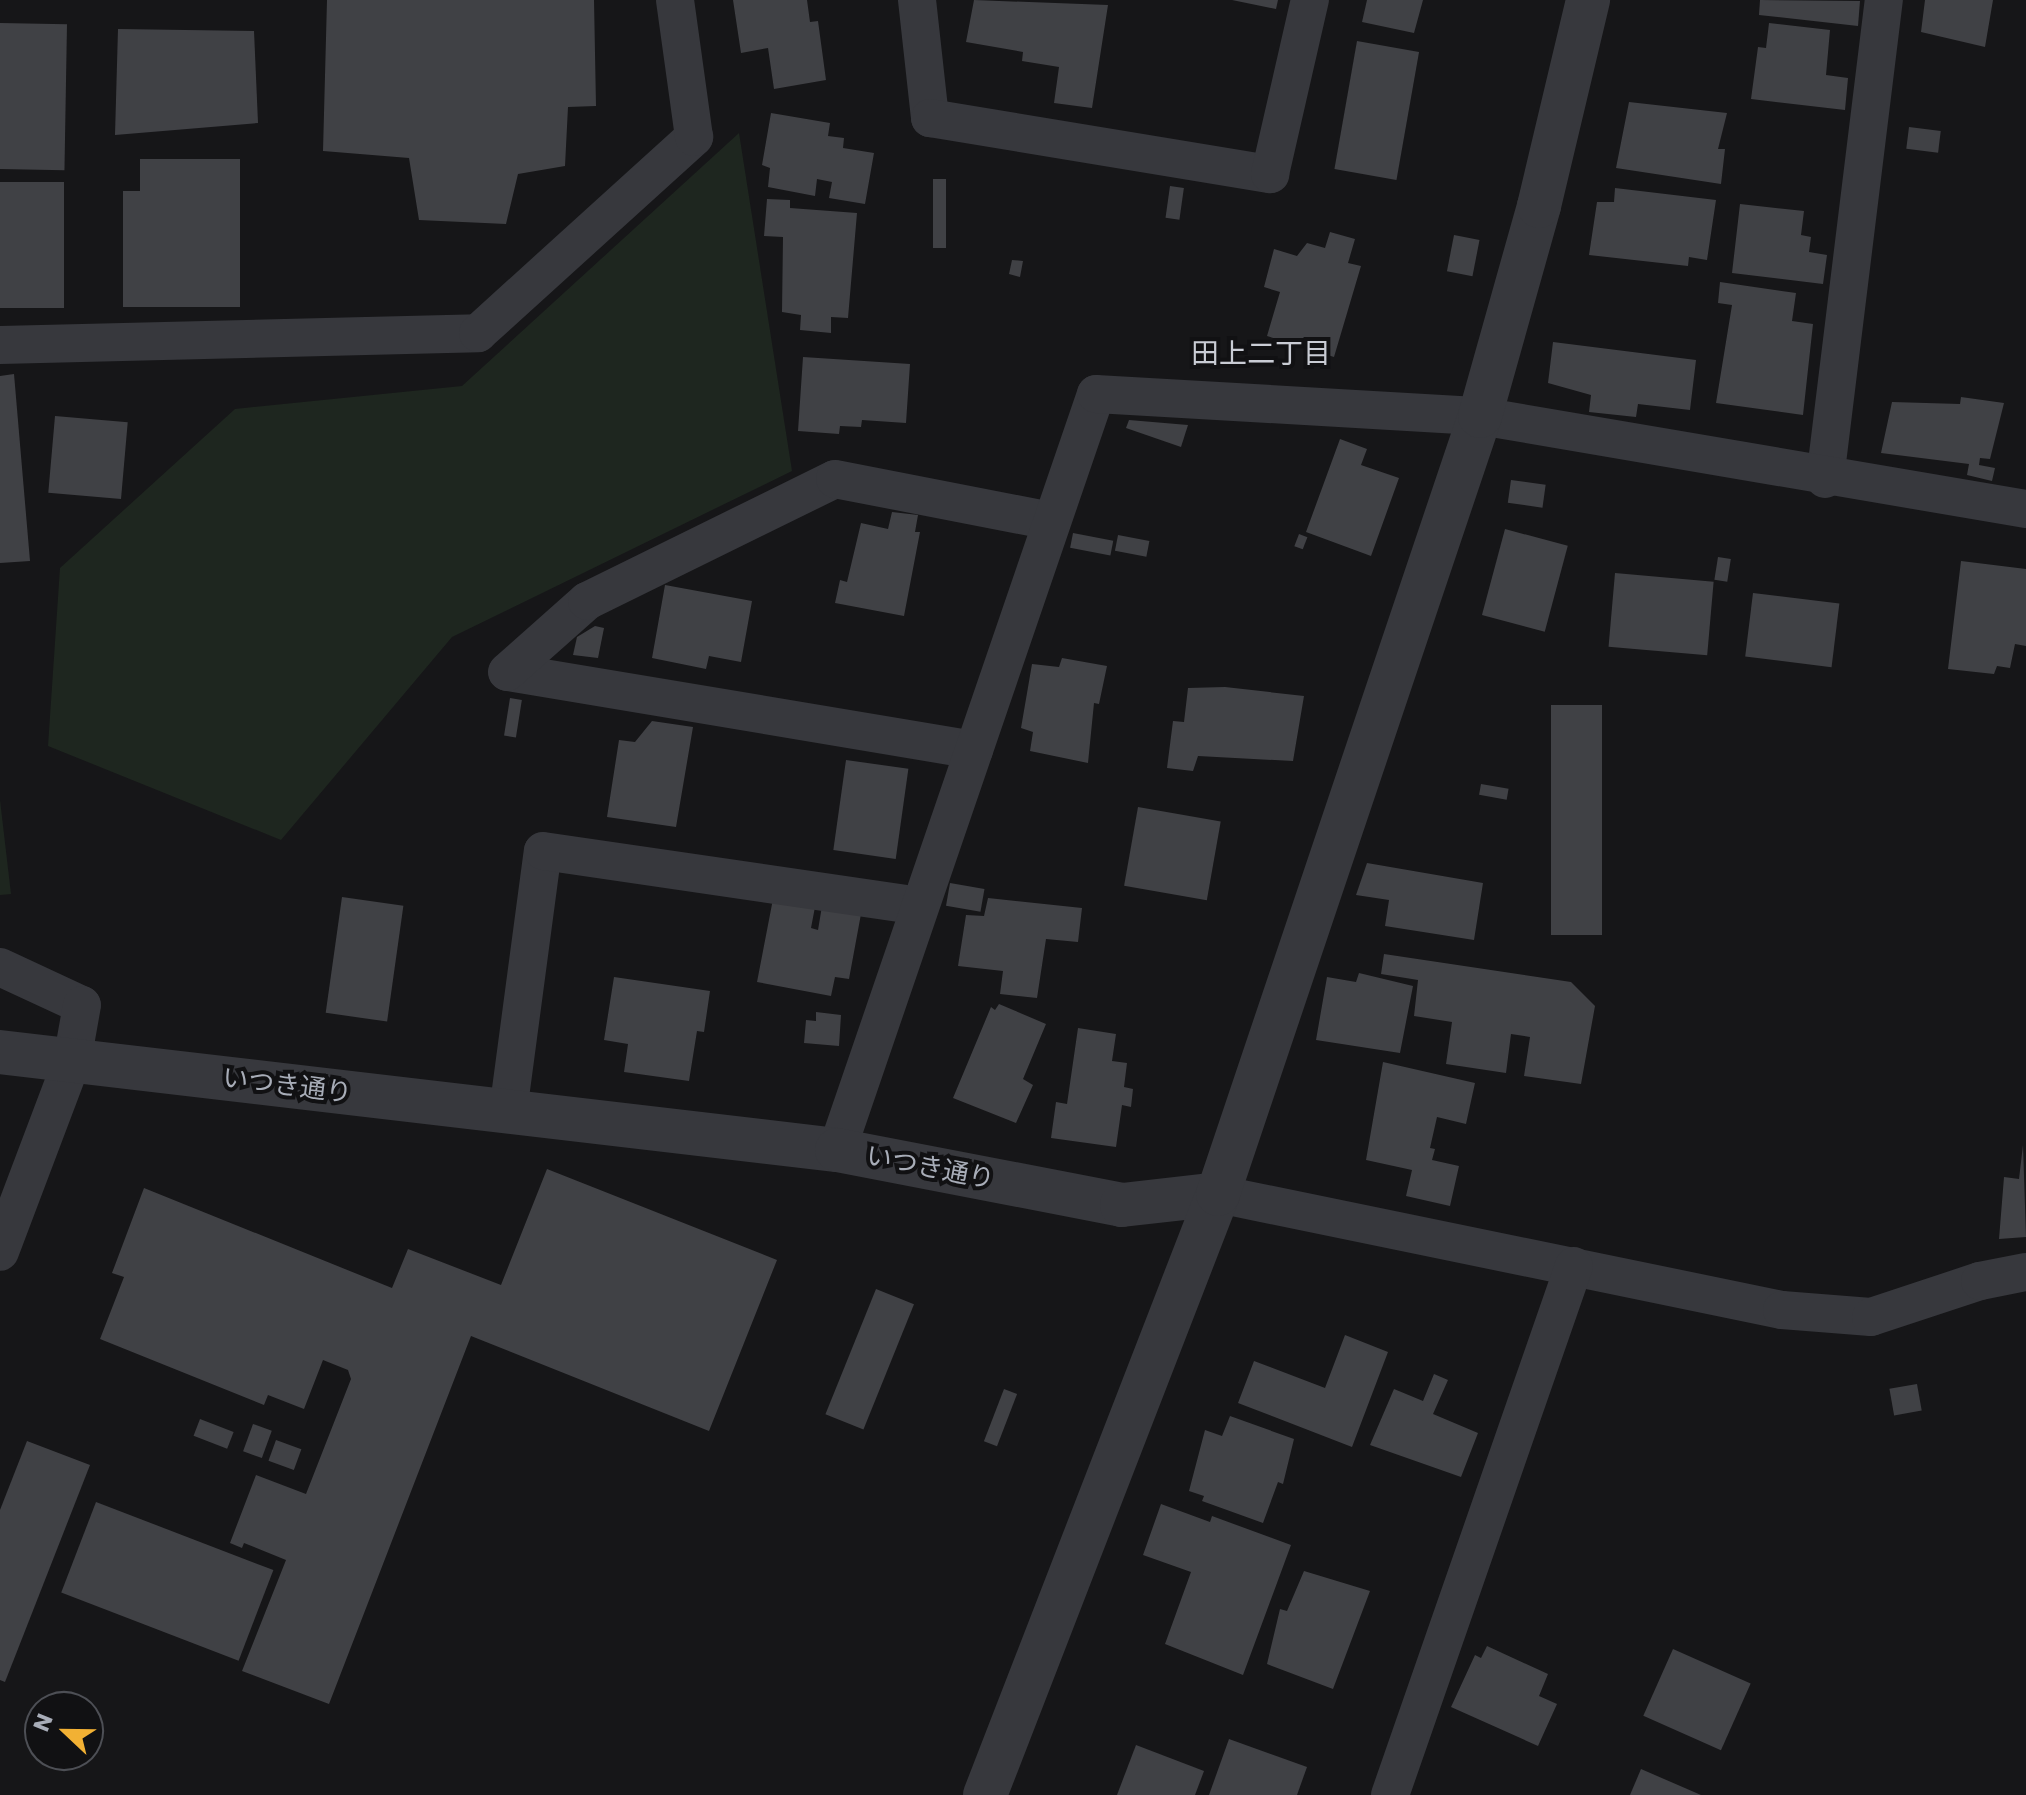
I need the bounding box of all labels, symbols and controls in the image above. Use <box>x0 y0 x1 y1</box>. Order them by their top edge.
district label: 田上二丁目 <box>1191 337 1331 371</box>
street label: いつき通り <box>221 1063 353 1109</box>
street label: いつき通り <box>863 1140 997 1196</box>
north arrow <box>24 1691 104 1771</box>
text: N <box>26 1709 61 1736</box>

